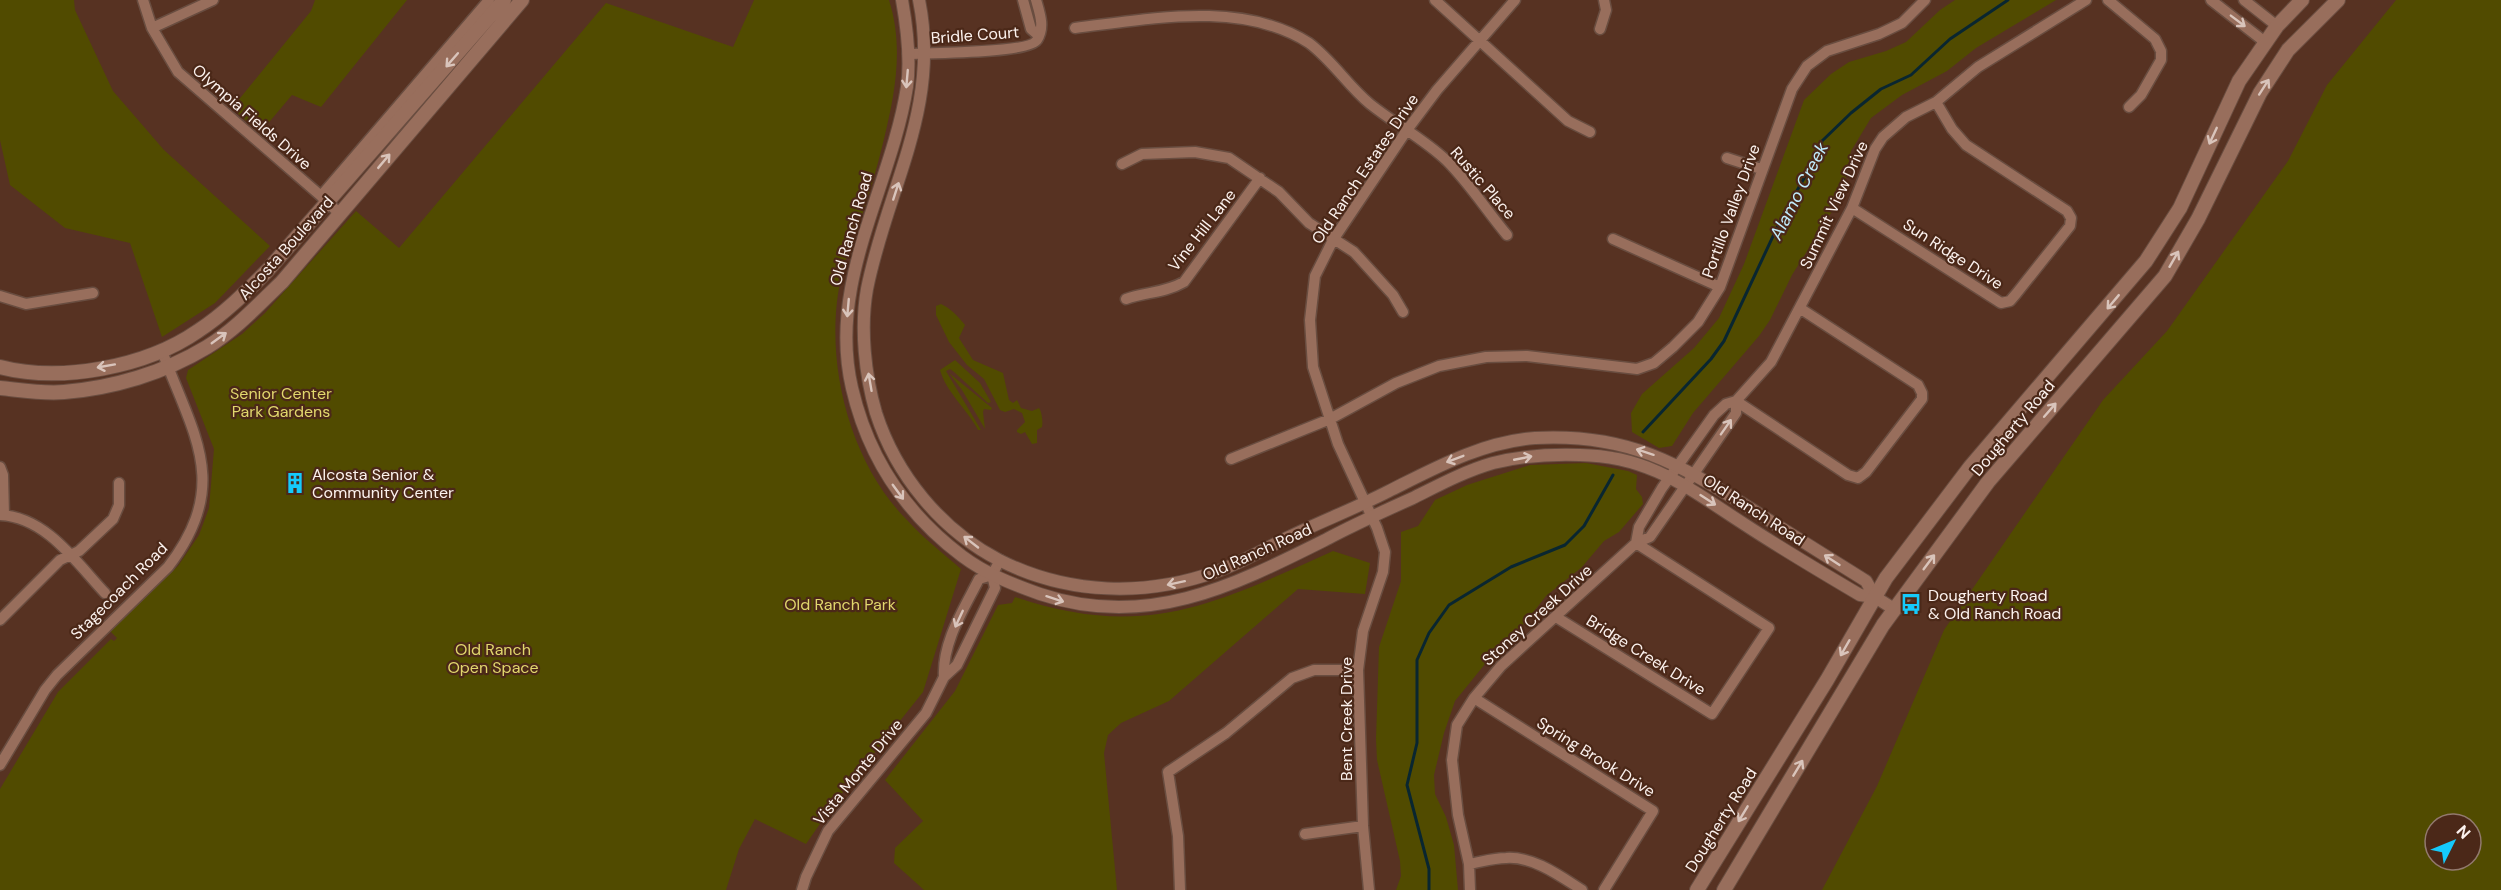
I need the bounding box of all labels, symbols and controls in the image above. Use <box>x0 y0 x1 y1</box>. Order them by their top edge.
one-way arrow <box>2230 15 2246 27</box>
street label: Bridle Court <box>930 21 1020 49</box>
one-way arrow <box>445 52 459 67</box>
street label: Olympia Fields Drive <box>188 59 316 175</box>
one-way arrow <box>901 68 912 88</box>
one-way arrow <box>2258 79 2270 95</box>
street label: Old Ranch Estates Drive <box>1307 90 1423 248</box>
one-way arrow <box>2206 126 2218 144</box>
water label: Alamo Creek <box>1764 137 1834 245</box>
street label: Summit View Drive <box>1795 138 1873 272</box>
street label: Portillo Valley Drive <box>1697 141 1765 281</box>
street label: Rustic Place <box>1446 142 1520 224</box>
one-way arrow <box>378 153 391 169</box>
street label: Old Ranch Road <box>825 170 877 288</box>
one-way arrow <box>891 182 902 201</box>
street label: Vine Hill Lane <box>1163 185 1241 275</box>
street label: Alcosta Boulevard <box>234 192 338 304</box>
street label: Sun Ridge Drive <box>1899 214 2007 294</box>
one-way arrow <box>2169 251 2181 268</box>
one-way arrow <box>2106 294 2119 310</box>
one-way arrow <box>842 297 853 317</box>
one-way arrow <box>210 332 226 345</box>
one-way arrow <box>97 361 116 372</box>
one-way arrow <box>864 372 875 392</box>
street label: Dougherty Road <box>1967 375 2059 481</box>
park label: Senior Center Park Gardens <box>230 383 332 422</box>
one-way arrow <box>2044 402 2057 418</box>
one-way arrow <box>1720 419 1732 435</box>
one-way arrow <box>1636 446 1655 457</box>
one-way arrow <box>1513 452 1533 463</box>
one-way arrow <box>1446 454 1465 465</box>
place label: Alcosta Senior & Community Center <box>312 464 454 503</box>
street label: Old Ranch Road <box>1699 469 1809 551</box>
building icon: Alcosta Senior & Community Center <box>283 471 307 495</box>
one-way arrow <box>891 483 904 499</box>
one-way arrow <box>1699 494 1715 506</box>
street label: Old Ranch Road <box>1199 519 1315 585</box>
one-way arrow <box>963 536 979 549</box>
street label: Stagecoach Road <box>66 538 172 644</box>
one-way arrow <box>1824 553 1841 565</box>
one-way arrow <box>1922 554 1935 570</box>
street label: Stoney Creek Drive <box>1477 560 1597 670</box>
one-way arrow <box>1167 578 1186 589</box>
place label: Dougherty Road & Old Ranch Road <box>1928 585 2061 624</box>
bus stop icon: Dougherty Road & Old Ranch Road <box>1899 592 1923 616</box>
park label: Old Ranch Park <box>784 594 896 615</box>
one-way arrow <box>1045 594 1064 605</box>
one-way arrow <box>952 610 964 628</box>
street label: Bridge Creek Drive <box>1582 610 1710 700</box>
park label: Old Ranch Open Space <box>447 639 539 678</box>
one-way arrow <box>1839 639 1851 656</box>
street label: Bent Creek Drive <box>1336 657 1357 781</box>
street label: Spring Brook Drive <box>1533 712 1659 802</box>
street label: Vista Monte Drive <box>809 715 907 829</box>
one-way arrow <box>1792 760 1804 777</box>
street label: Dougherty Road <box>1680 764 1762 876</box>
one-way arrow <box>1737 805 1749 822</box>
north arrow <box>2423 812 2483 872</box>
text: N <box>2452 821 2475 844</box>

